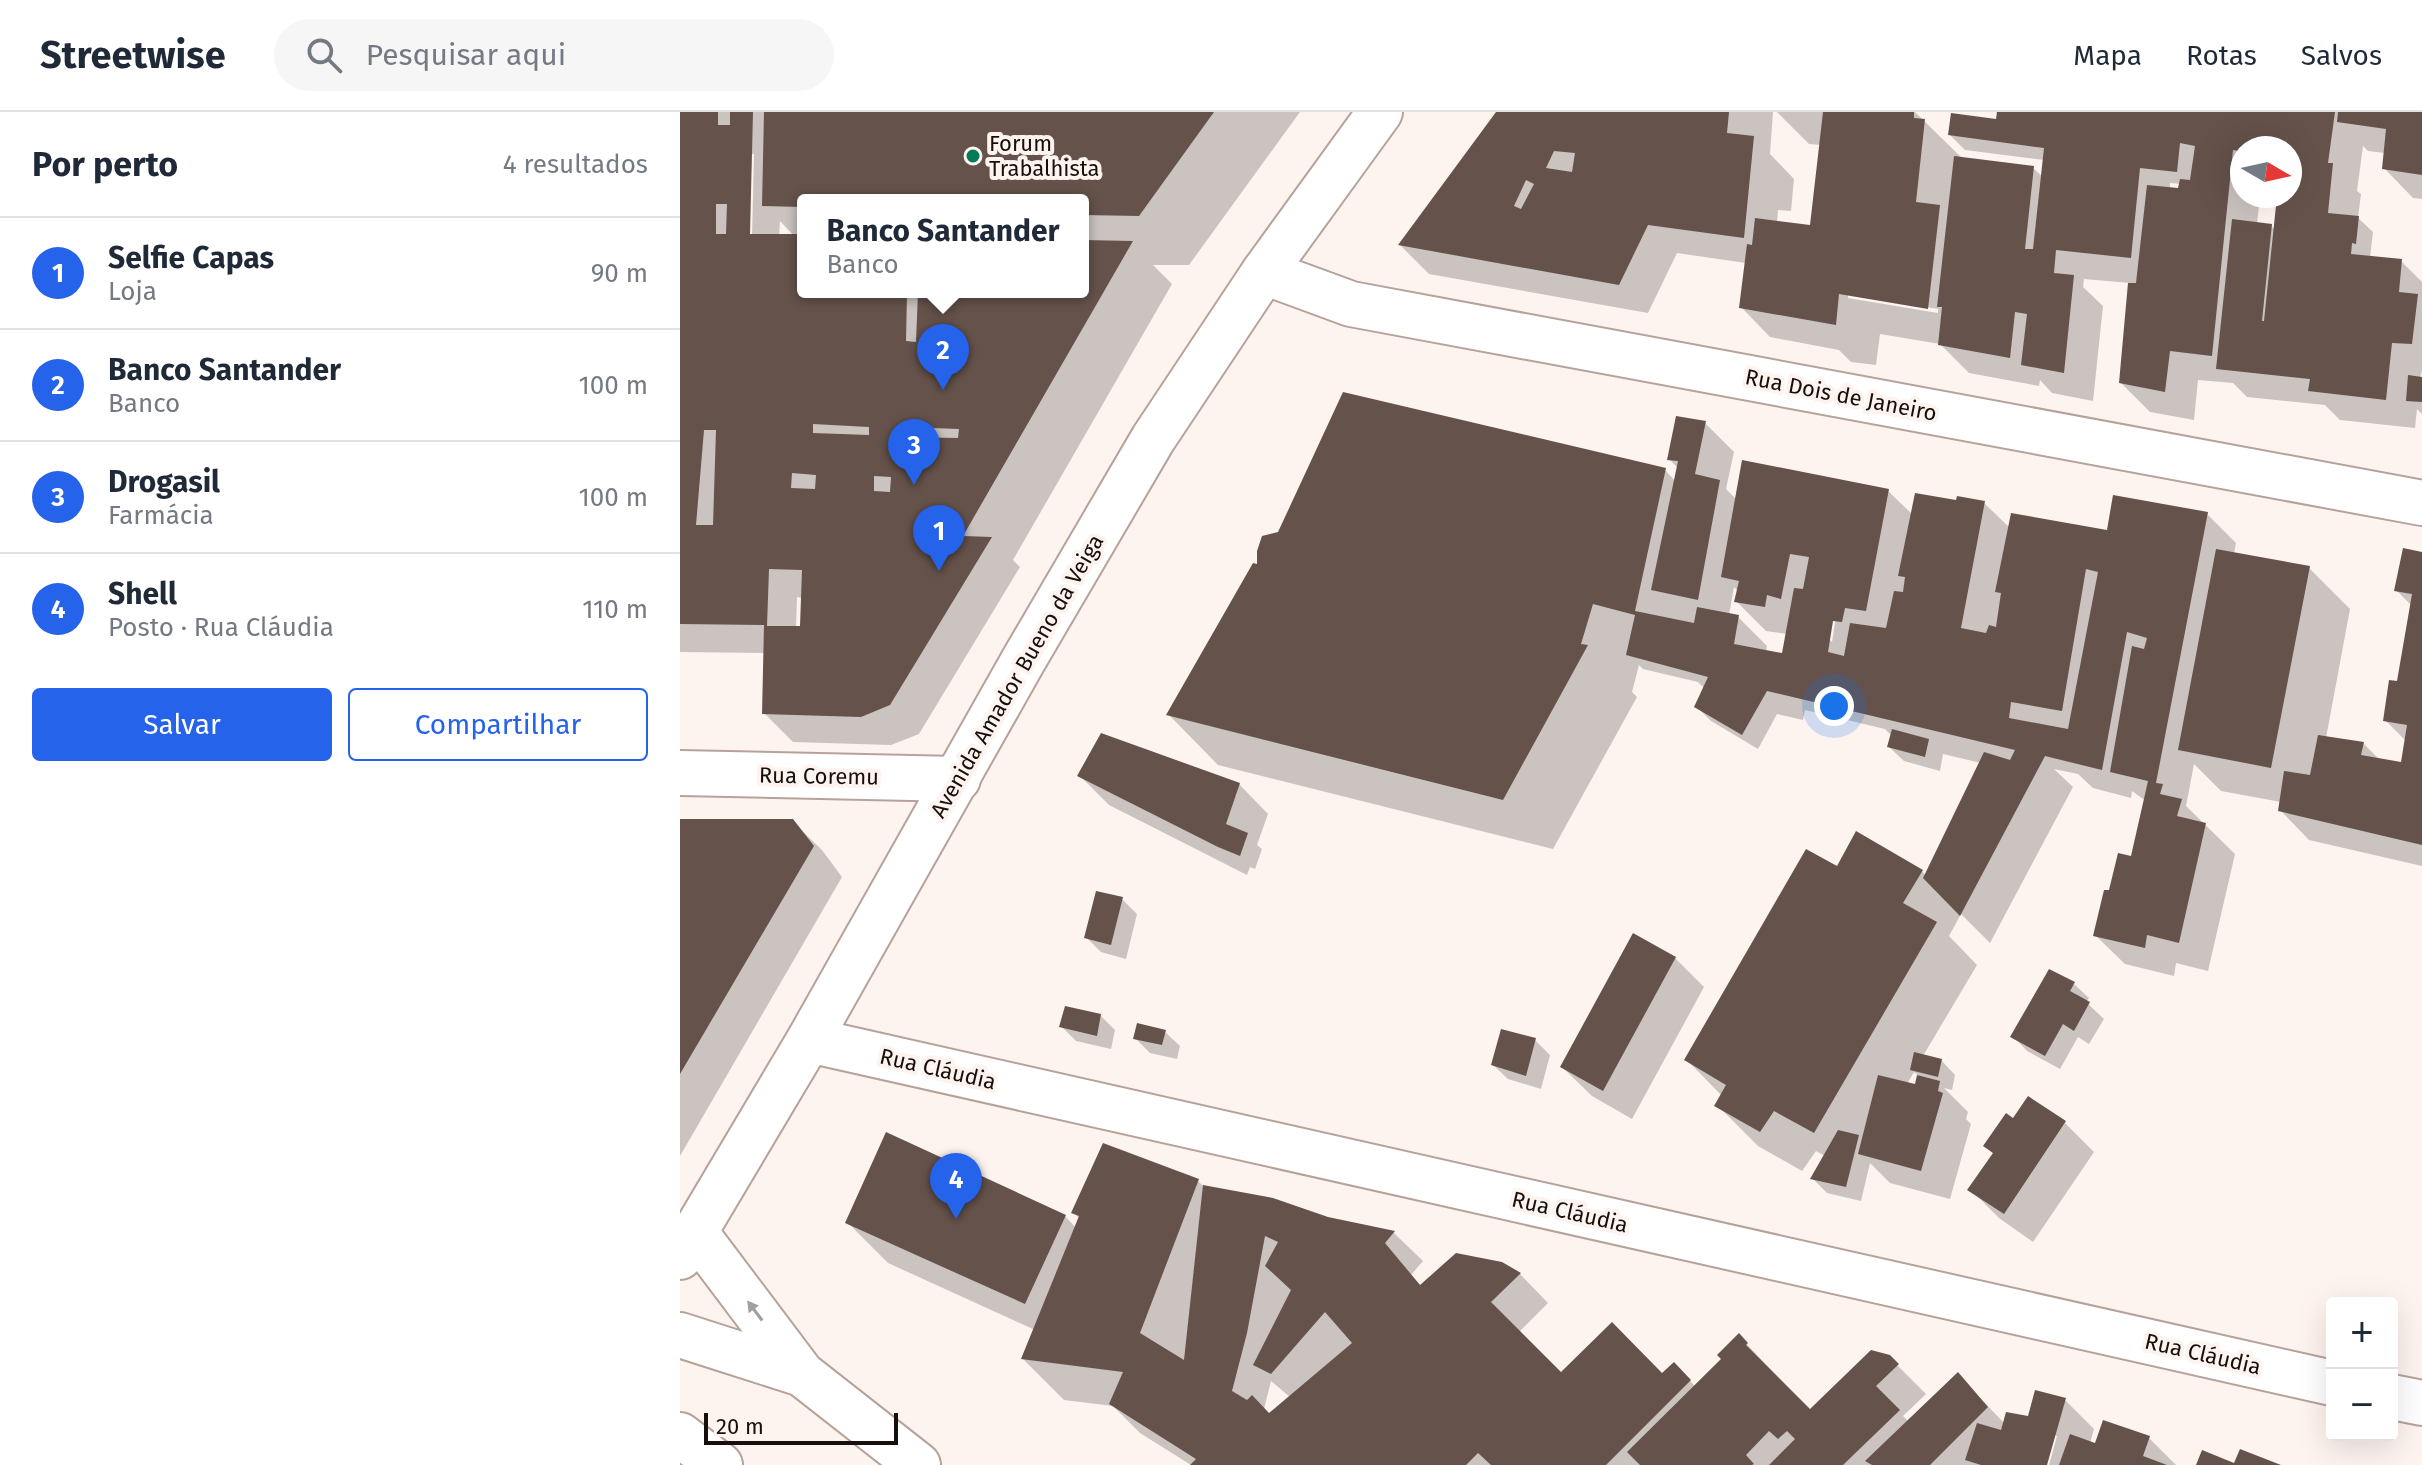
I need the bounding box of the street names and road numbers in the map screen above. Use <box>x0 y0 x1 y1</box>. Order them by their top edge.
street label: Rua Dois de Janeiro <box>1743 363 1939 427</box>
street label: Avenida Amador Bueno da Veiga <box>925 530 1109 822</box>
street label: Rua Coremu <box>759 761 879 791</box>
street label: Rua Cláudia <box>877 1043 999 1095</box>
street label: Rua Cláudia <box>1509 1186 1631 1238</box>
street label: Rua Cláudia <box>2142 1328 2264 1380</box>

